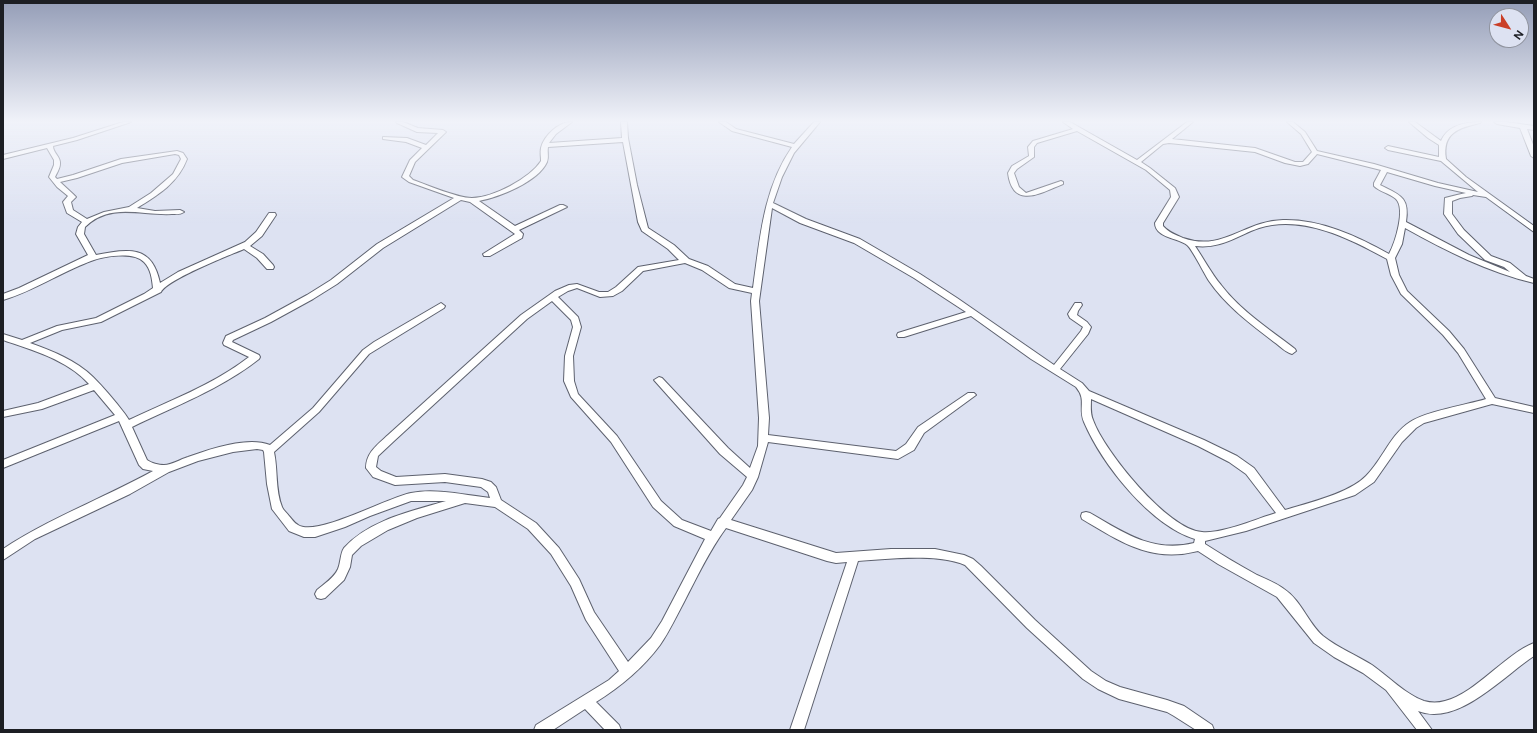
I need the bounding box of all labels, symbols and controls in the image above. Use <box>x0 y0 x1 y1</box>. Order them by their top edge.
north arrow <box>1489 8 1529 48</box>
text: N <box>1511 27 1526 42</box>

